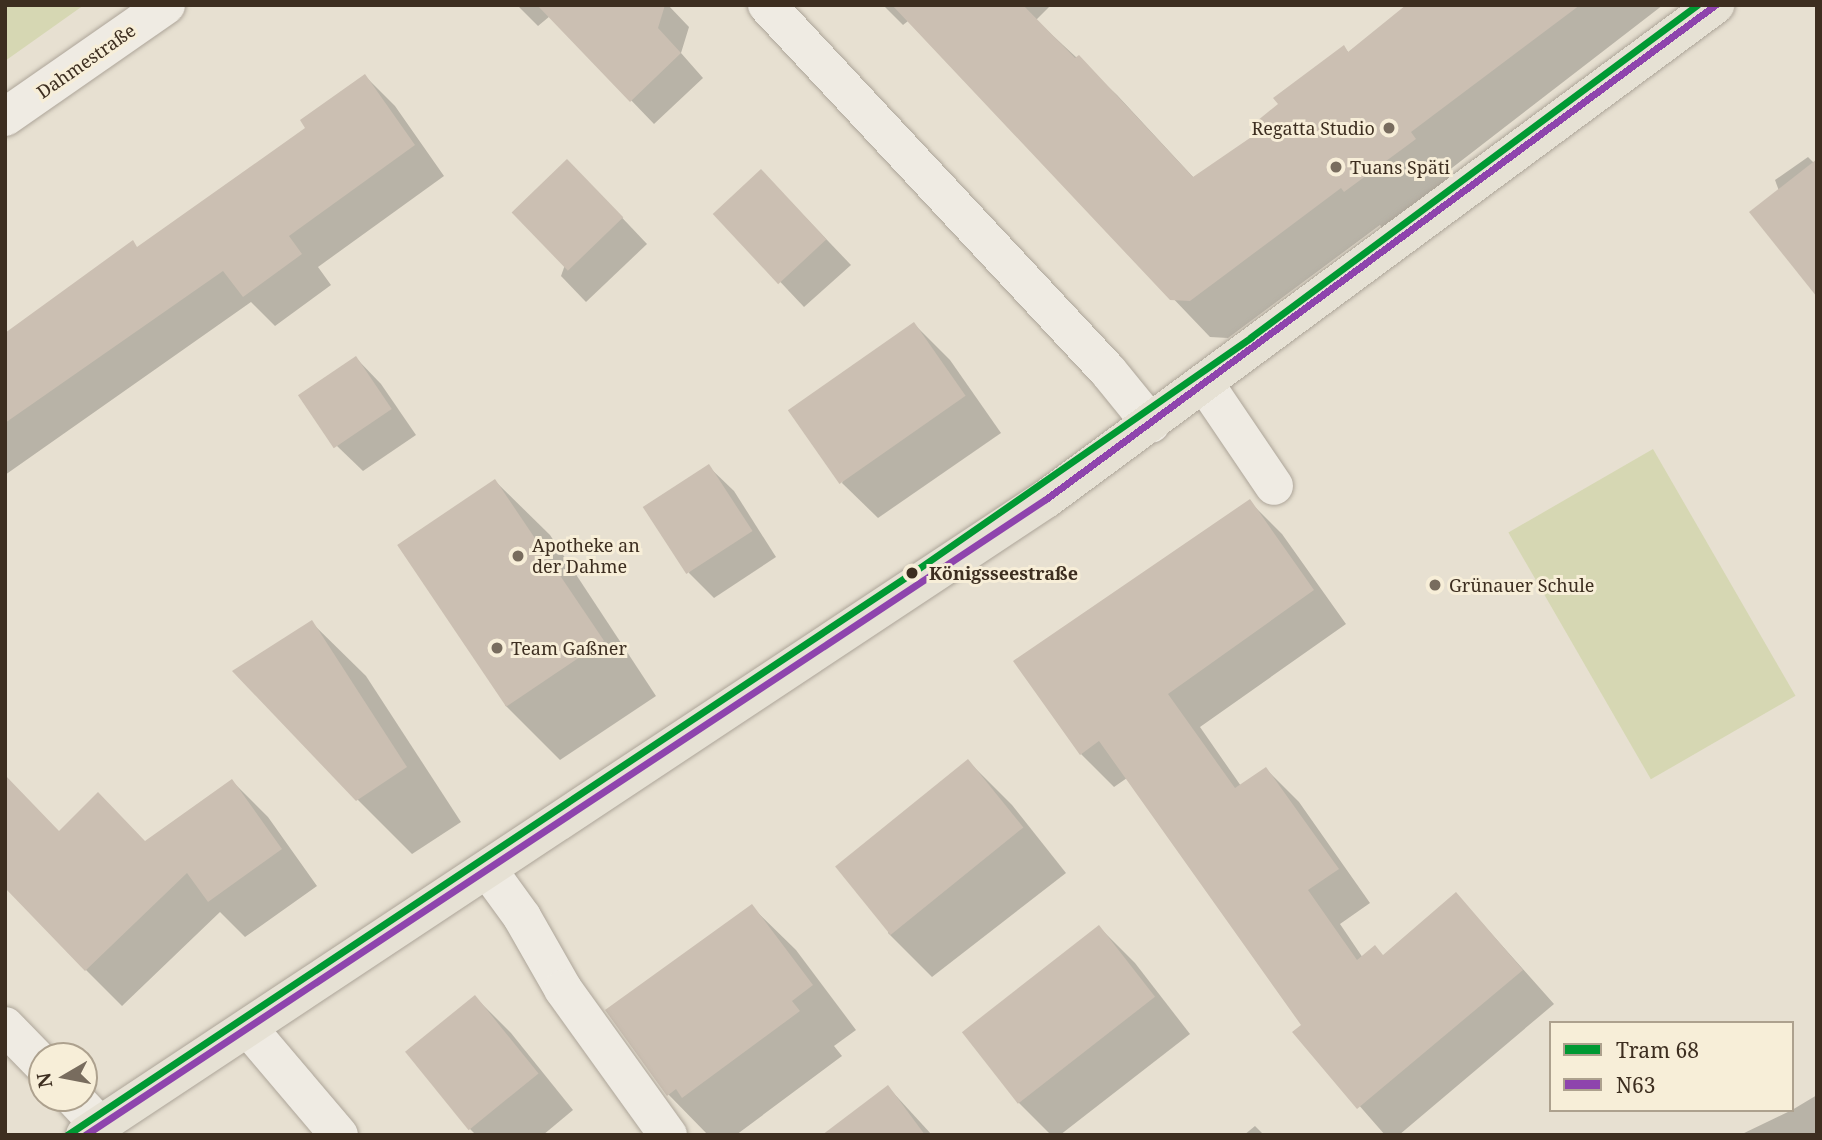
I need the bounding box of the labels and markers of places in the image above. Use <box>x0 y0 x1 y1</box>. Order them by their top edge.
place label: Regatta Studio <box>1252 117 1375 139</box>
marker: Regatta Studio <box>1381 120 1397 136</box>
place label: Tuans Späti <box>1350 156 1450 178</box>
marker: Tuans Späti <box>1328 159 1344 175</box>
place label: Apotheke an der Dahme <box>532 535 640 578</box>
marker: Apotheke an der Dahme <box>510 548 526 564</box>
marker: Königsseestraße <box>901 562 923 584</box>
place label: Königsseestraße <box>929 562 1078 584</box>
place label: Grünauer Schule <box>1449 574 1594 596</box>
marker: Grünauer Schule <box>1427 577 1443 593</box>
place label: Team Gaßner <box>511 637 627 659</box>
marker: Team Gaßner <box>489 640 505 656</box>

